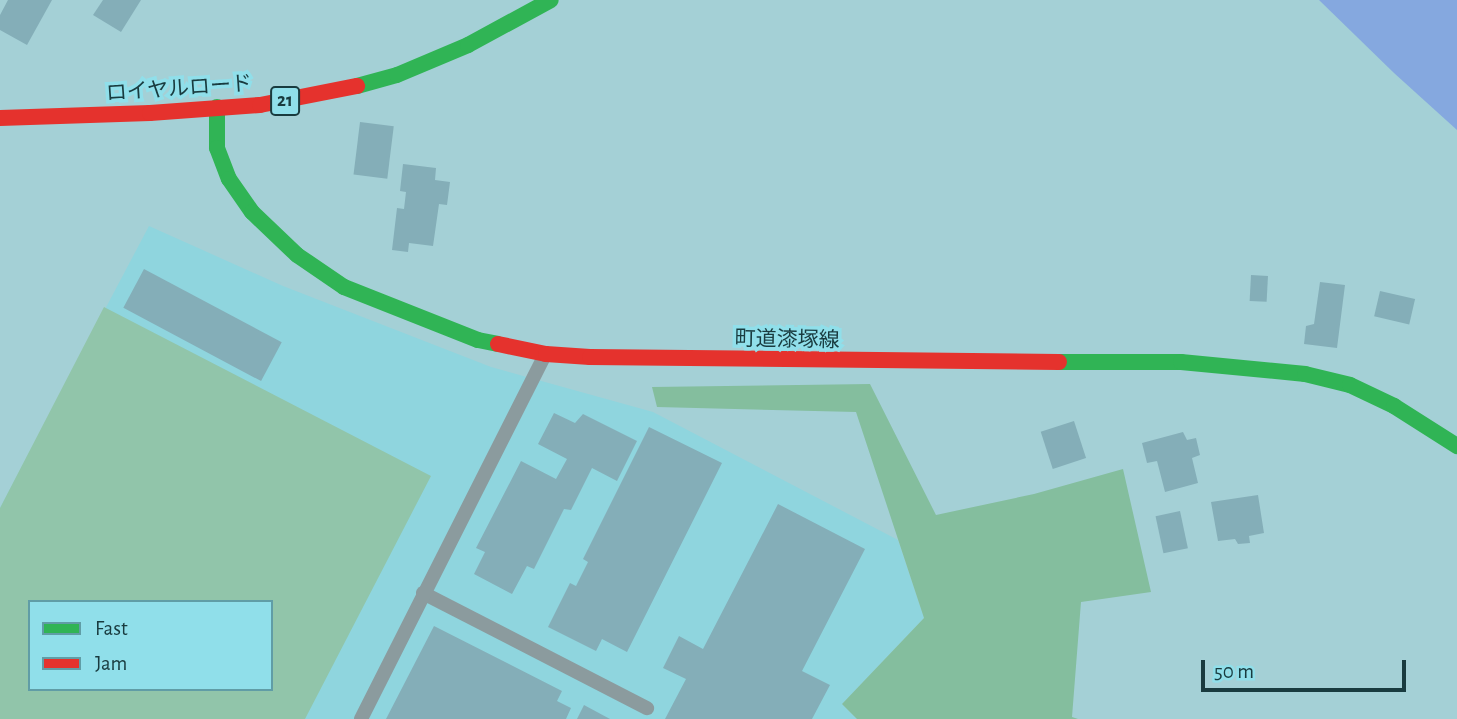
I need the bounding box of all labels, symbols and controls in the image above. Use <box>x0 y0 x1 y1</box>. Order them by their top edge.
street label: ロイヤルロード <box>105 71 253 107</box>
road number: 21 <box>269 86 301 116</box>
street label: 町道漆塚線 <box>734 326 840 354</box>
legend <box>28 600 273 691</box>
text: Fast <box>95 618 128 639</box>
scale bar <box>1205 646 1410 690</box>
text: Jam <box>95 653 127 674</box>
text: 50 m <box>1214 661 1254 682</box>

